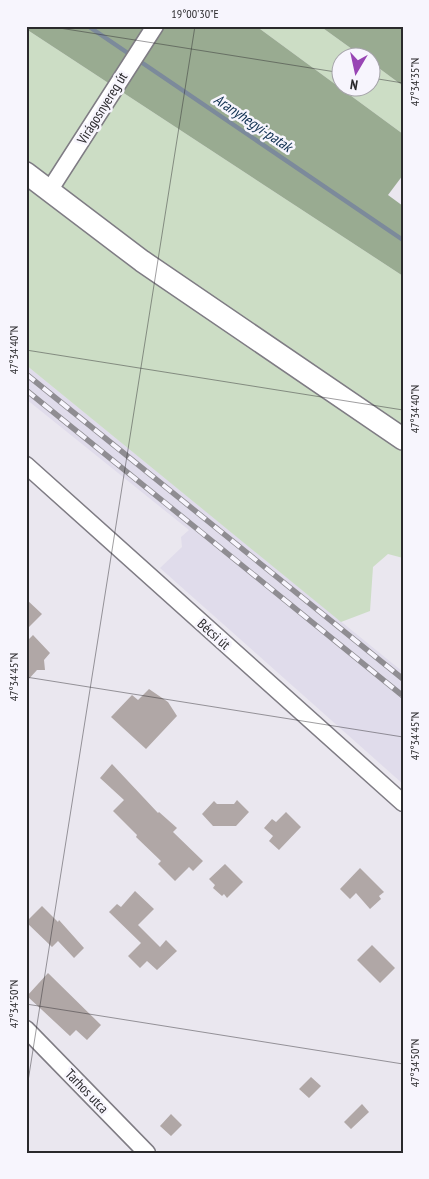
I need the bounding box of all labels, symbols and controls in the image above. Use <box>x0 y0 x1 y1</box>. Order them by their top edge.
text: 19°00'30"E <box>171 6 219 21</box>
north arrow <box>332 48 382 98</box>
text: 47°34'35"N <box>407 58 422 106</box>
street label: Virágosnyereg út <box>72 69 131 148</box>
text: N <box>349 75 359 94</box>
water label: Aranyhegyi-patak <box>211 89 298 157</box>
text: 47°34'40"N <box>6 326 21 374</box>
text: 47°34'40"N <box>407 385 422 433</box>
street label: Bécsi út <box>194 615 234 653</box>
text: 47°34'45"N <box>6 653 21 701</box>
text: 47°34'45"N <box>407 712 422 760</box>
text: 47°34'50"N <box>6 980 21 1028</box>
text: 47°34'50"N <box>407 1039 422 1087</box>
street label: Tarhos utca <box>61 1065 113 1117</box>

